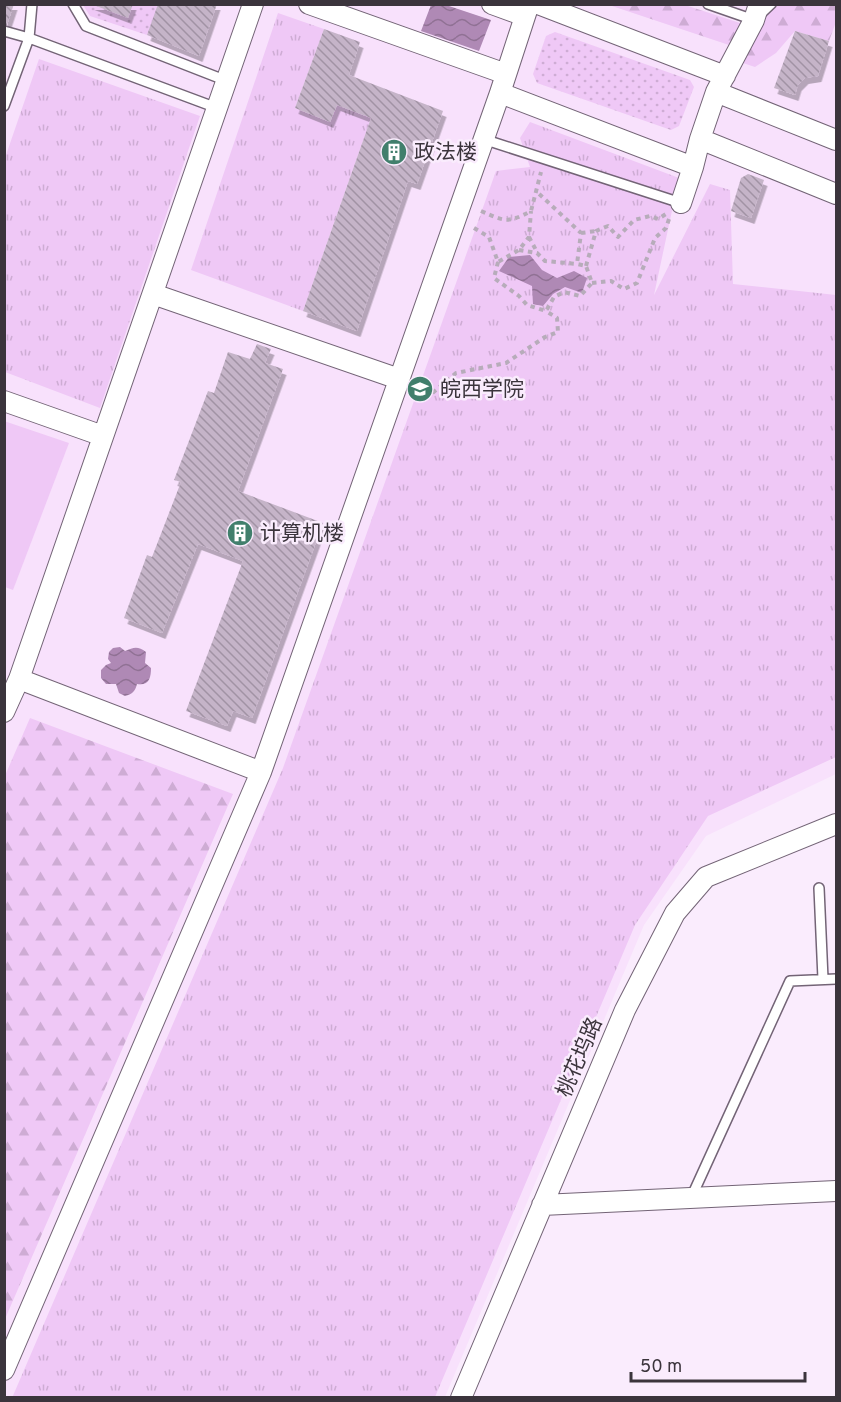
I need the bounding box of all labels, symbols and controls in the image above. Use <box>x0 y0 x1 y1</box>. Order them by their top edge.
building icon: 政法楼 <box>379 137 409 167</box>
place label: 政法楼 <box>414 140 477 167</box>
school or university icon: 皖西学院 <box>405 374 435 404</box>
place label: 皖西学院 <box>440 377 524 404</box>
building icon: 计算机楼 <box>225 518 255 548</box>
place label: 计算机楼 <box>260 521 344 548</box>
street label: 桃花坞路 <box>552 1014 609 1102</box>
scale bar <box>631 1345 805 1383</box>
text: 50 m <box>640 1356 682 1379</box>

